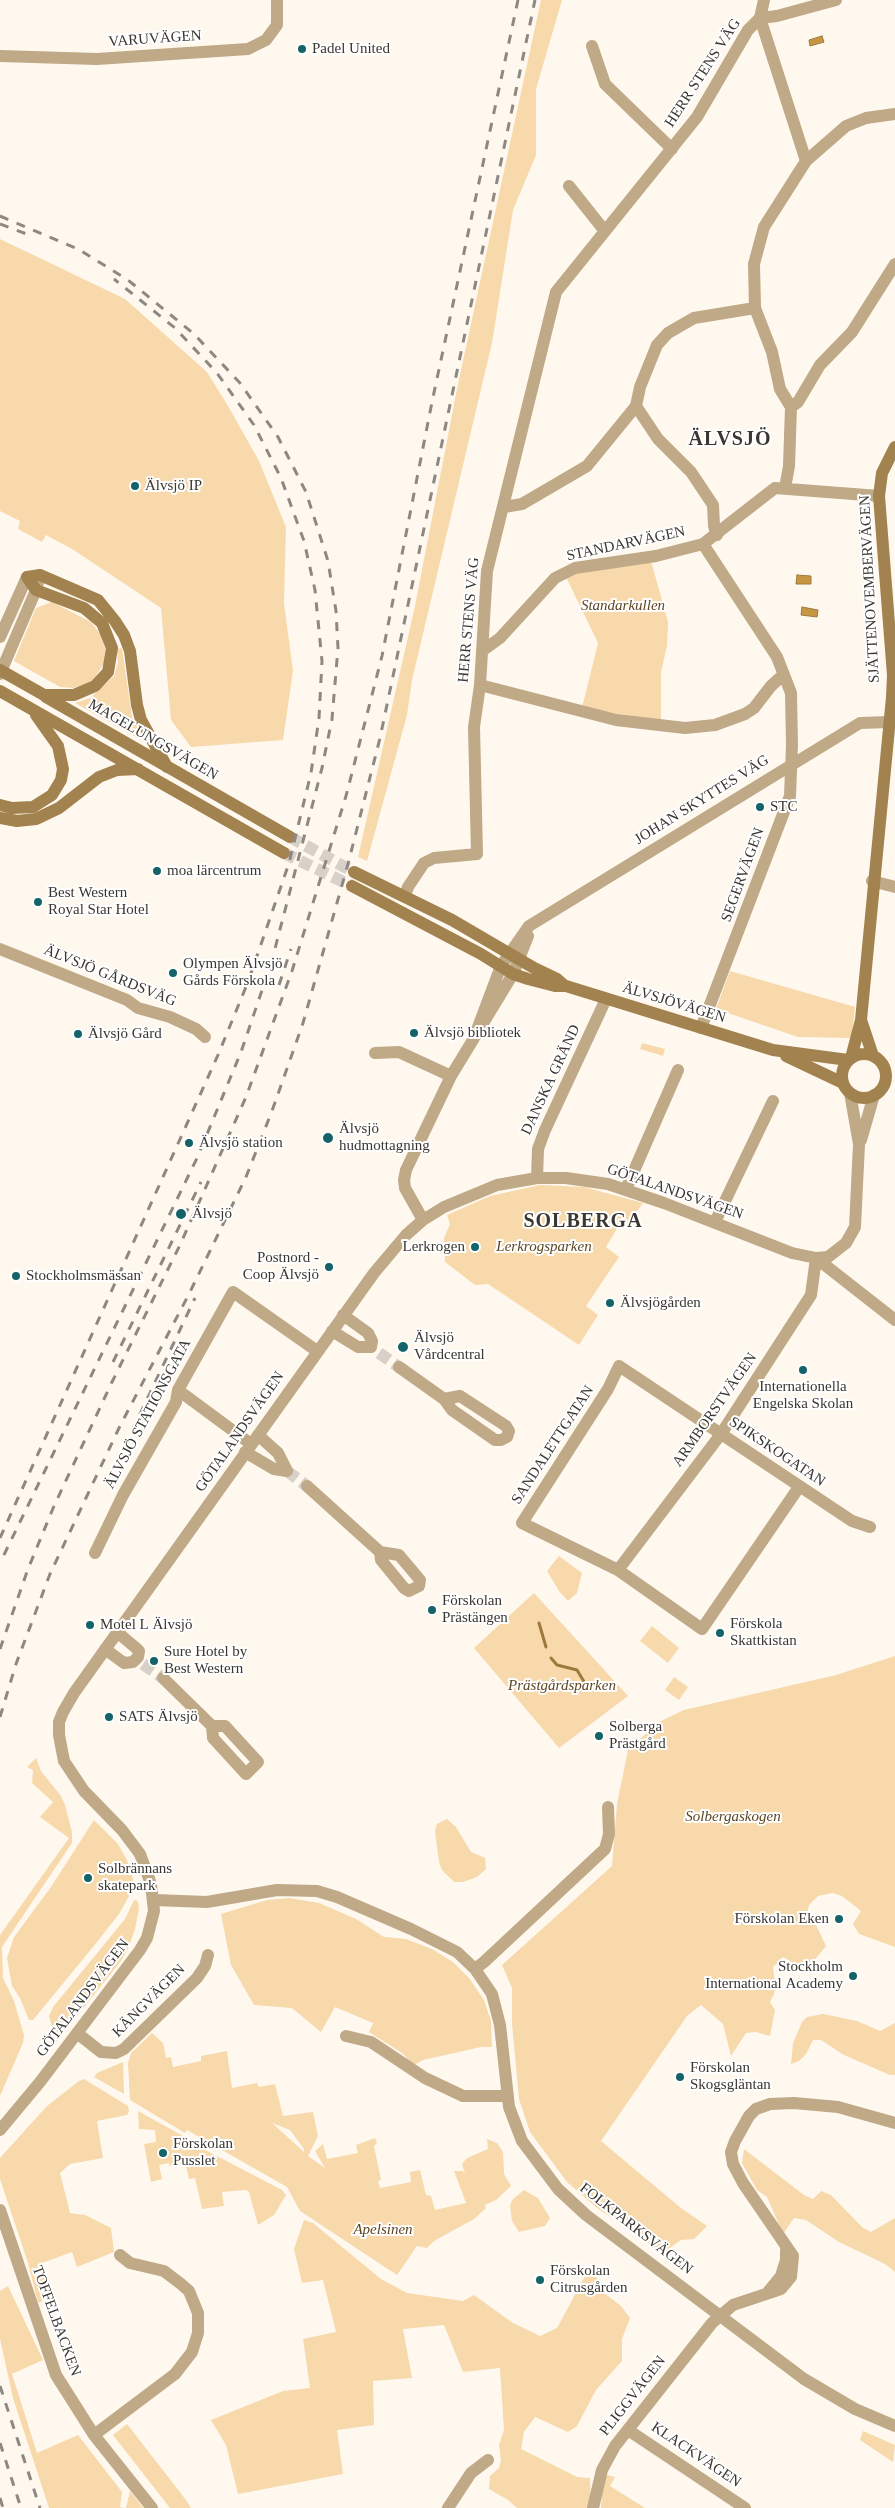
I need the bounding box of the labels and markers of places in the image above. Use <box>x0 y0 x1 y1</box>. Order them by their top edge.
place label: Padel United <box>312 40 390 58</box>
marker: Padel United <box>296 43 308 55</box>
place label: Älvsjö IP <box>145 477 202 495</box>
marker: Älvsjö IP <box>129 480 141 492</box>
place label: STC <box>770 798 798 816</box>
marker: STC <box>754 801 766 813</box>
place label: moa lärcentrum <box>167 862 262 880</box>
marker: moa lärcentrum <box>151 865 163 877</box>
place label: Best Western Royal Star Hotel <box>48 884 149 919</box>
marker: Best Western Royal Star Hotel <box>32 896 44 908</box>
place label: Olympen Älvsjö Gårds Förskola <box>183 955 283 990</box>
marker: Olympen Älvsjö Gårds Förskola <box>167 967 179 979</box>
place label: Älvsjö bibliotek <box>424 1024 521 1042</box>
place label: Älvsjö Gård <box>88 1025 162 1043</box>
marker: Älvsjö bibliotek <box>408 1027 420 1039</box>
marker: Älvsjö Gård <box>72 1028 84 1040</box>
place label: Älvsjö hudmottagning <box>339 1120 430 1155</box>
marker: Älvsjö hudmottagning <box>321 1131 335 1145</box>
place label: Älvsjö station <box>199 1134 283 1152</box>
marker: Älvsjö station <box>183 1137 195 1149</box>
place label: Älvsjö <box>192 1205 232 1223</box>
marker: Älvsjö <box>174 1207 188 1221</box>
place label: Lerkrogen <box>403 1238 465 1256</box>
marker: Lerkrogen <box>469 1241 481 1253</box>
place label: Postnord - Coop Älvsjö <box>243 1249 319 1284</box>
marker: Postnord - Coop Älvsjö <box>323 1261 335 1273</box>
place label: Stockholmsmässan <box>26 1267 141 1285</box>
marker: Stockholmsmässan <box>10 1270 22 1282</box>
place label: Älvsjögården <box>620 1294 701 1312</box>
marker: Älvsjögården <box>604 1297 616 1309</box>
place label: Älvsjö Vårdcentral <box>414 1329 485 1364</box>
marker: Älvsjö Vårdcentral <box>396 1340 410 1354</box>
marker: Internationella Engelska Skolan <box>797 1364 809 1376</box>
place label: Internationella Engelska Skolan <box>753 1378 853 1413</box>
place label: Förskolan Prästängen <box>442 1592 508 1627</box>
marker: Förskolan Prästängen <box>426 1604 438 1616</box>
place label: Förskola Skattkistan <box>730 1615 797 1650</box>
place label: Motel L Älvsjö <box>100 1616 192 1634</box>
marker: Motel L Älvsjö <box>84 1619 96 1631</box>
marker: Förskola Skattkistan <box>714 1627 726 1639</box>
place label: Sure Hotel by Best Western <box>164 1643 247 1678</box>
marker: Sure Hotel by Best Western <box>148 1655 160 1667</box>
place label: SATS Älvsjö <box>119 1708 198 1726</box>
marker: SATS Älvsjö <box>103 1711 115 1723</box>
place label: Solberga Prästgård <box>609 1718 666 1753</box>
marker: Solberga Prästgård <box>593 1730 605 1742</box>
place label: Solbrännans skatepark <box>98 1860 172 1895</box>
marker: Solbrännans skatepark <box>82 1872 94 1884</box>
place label: Förskolan Eken <box>734 1910 829 1928</box>
marker: Förskolan Eken <box>833 1913 845 1925</box>
place label: Stockholm International Academy <box>705 1958 843 1993</box>
marker: Stockholm International Academy <box>847 1970 859 1982</box>
place label: Förskolan Skogsgläntan <box>690 2059 771 2094</box>
marker: Förskolan Skogsgläntan <box>674 2071 686 2083</box>
place label: Förskolan Pusslet <box>173 2135 233 2170</box>
marker: Förskolan Pusslet <box>157 2147 169 2159</box>
place label: Förskolan Citrusgården <box>550 2262 627 2297</box>
marker: Förskolan Citrusgården <box>534 2274 546 2286</box>

